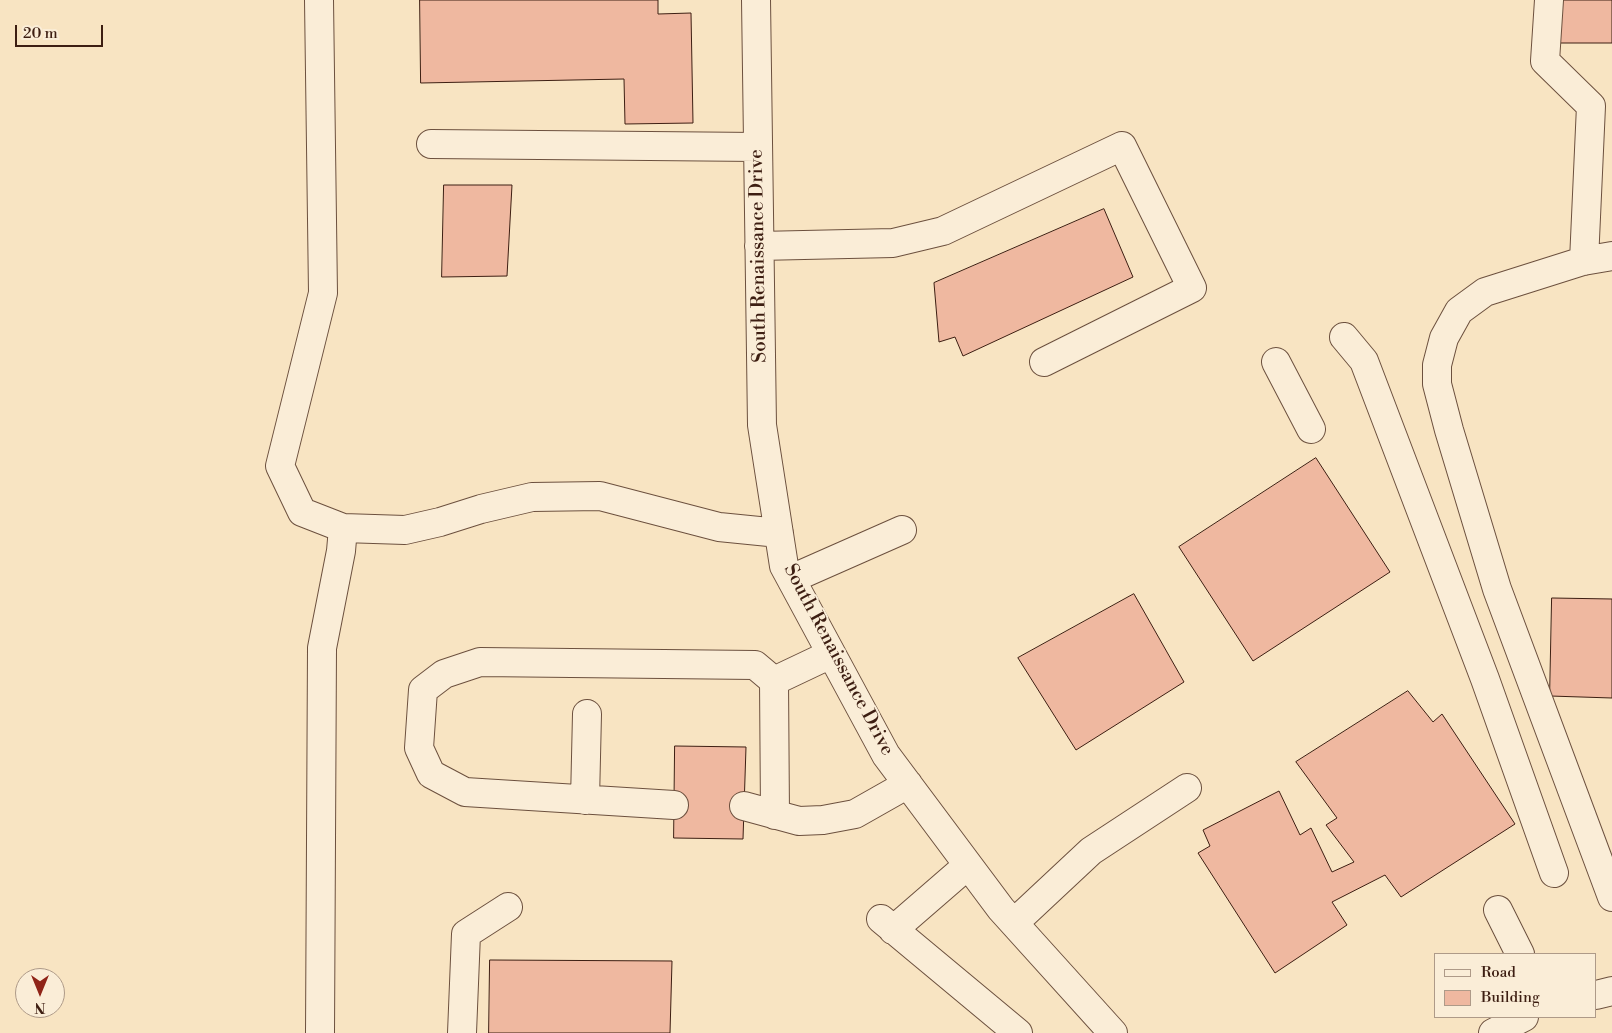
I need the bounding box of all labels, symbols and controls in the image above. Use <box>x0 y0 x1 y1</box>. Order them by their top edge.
scale bar <box>18 15 105 47</box>
text: 20 m <box>23 24 58 43</box>
street label: South Renaissance Drive <box>746 149 772 363</box>
street label: South Renaissance Drive <box>778 560 898 760</box>
legend <box>1434 953 1597 1018</box>
text: Road <box>1481 963 1516 982</box>
north arrow <box>15 968 65 1018</box>
text: Building <box>1481 988 1540 1007</box>
text: N <box>34 998 46 1016</box>

